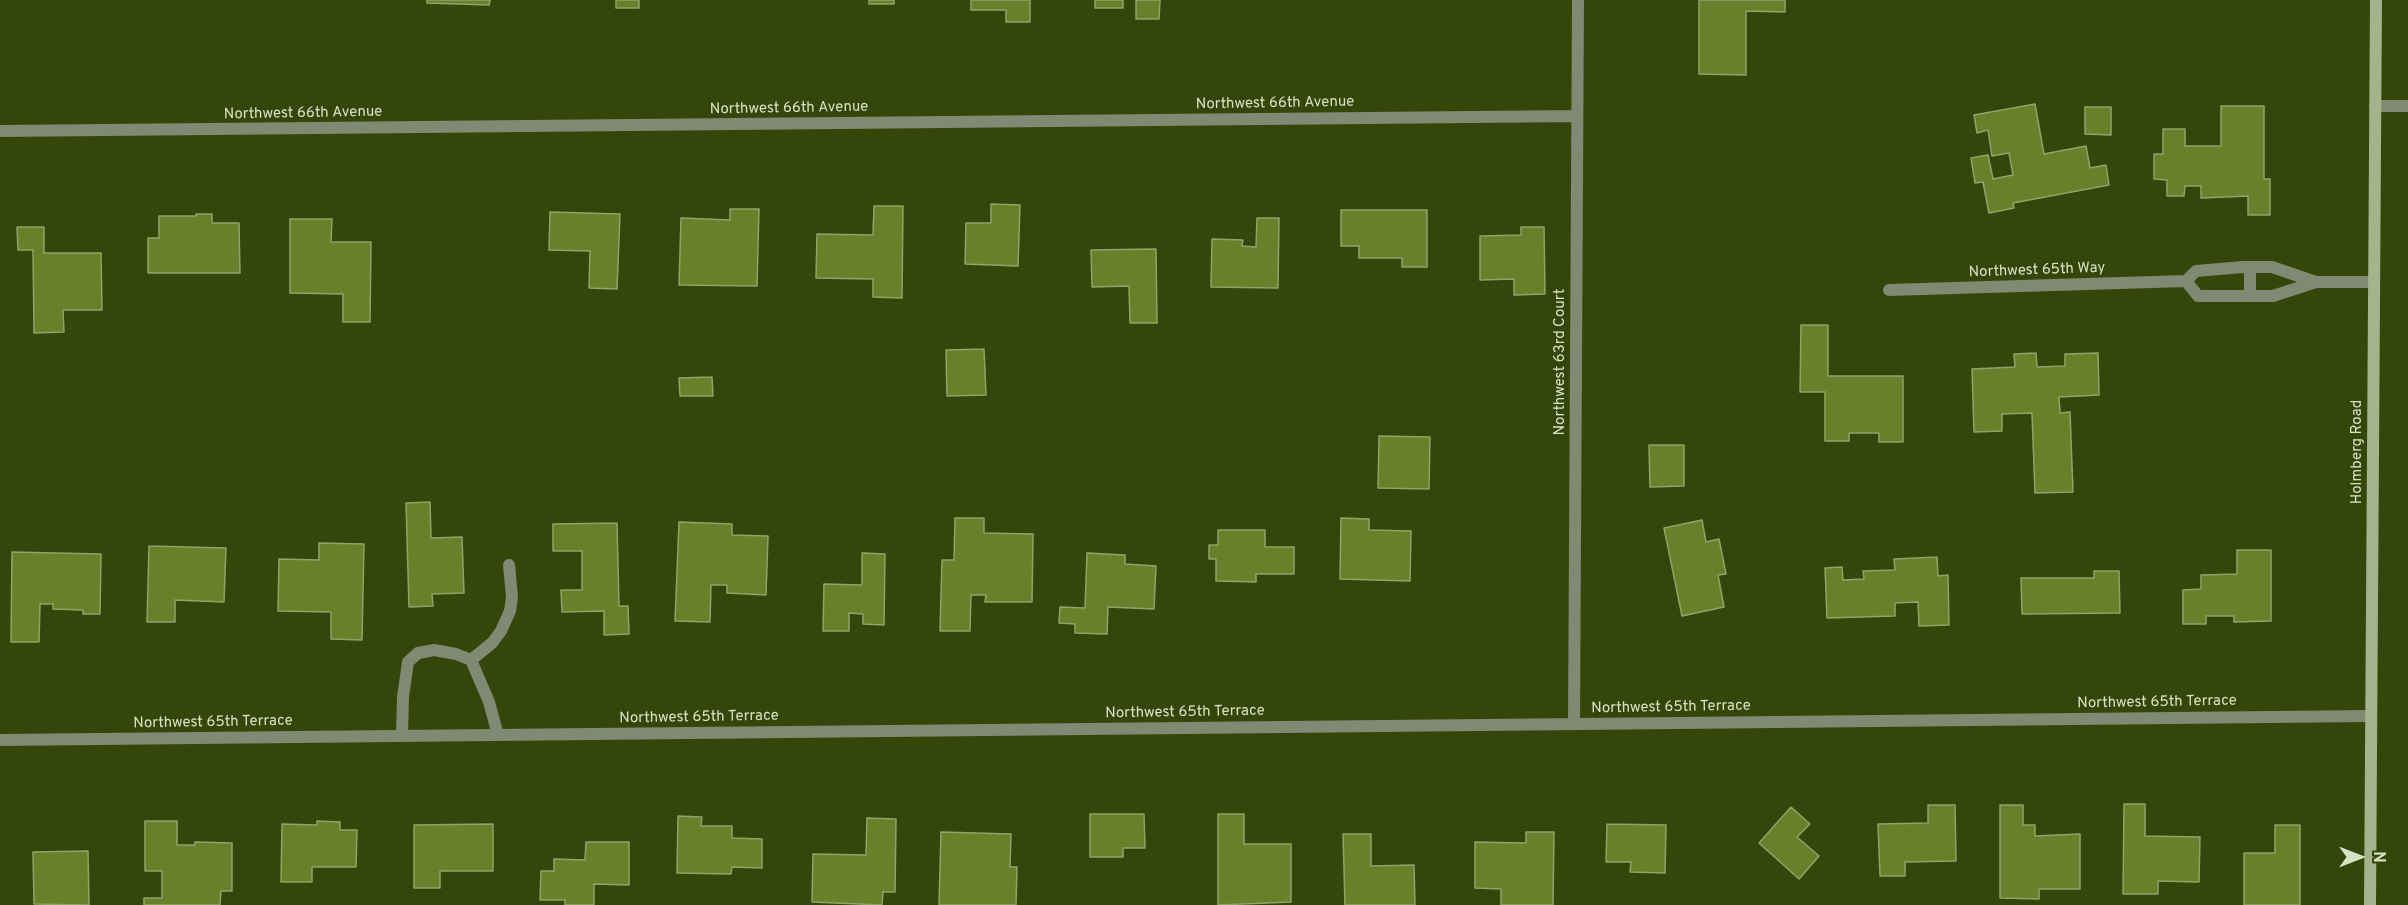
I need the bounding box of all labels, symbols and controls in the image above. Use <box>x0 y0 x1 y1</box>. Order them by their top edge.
street label: Northwest 66th Avenue <box>1196 94 1354 114</box>
street label: Northwest 66th Avenue <box>710 99 868 119</box>
street label: Northwest 66th Avenue <box>224 104 382 124</box>
street label: Northwest 65th Way <box>1968 260 2106 282</box>
street label: Northwest 63rd Court <box>1552 288 1570 436</box>
street label: Holmberg Road <box>2349 400 2367 504</box>
street label: Northwest 65th Terrace <box>2077 693 2237 713</box>
street label: Northwest 65th Terrace <box>1591 698 1751 718</box>
street label: Northwest 65th Terrace <box>1105 703 1265 723</box>
street label: Northwest 65th Terrace <box>619 708 779 728</box>
street label: Northwest 65th Terrace <box>133 713 293 733</box>
north arrow <box>2330 827 2390 887</box>
text: N <box>2368 851 2388 863</box>

